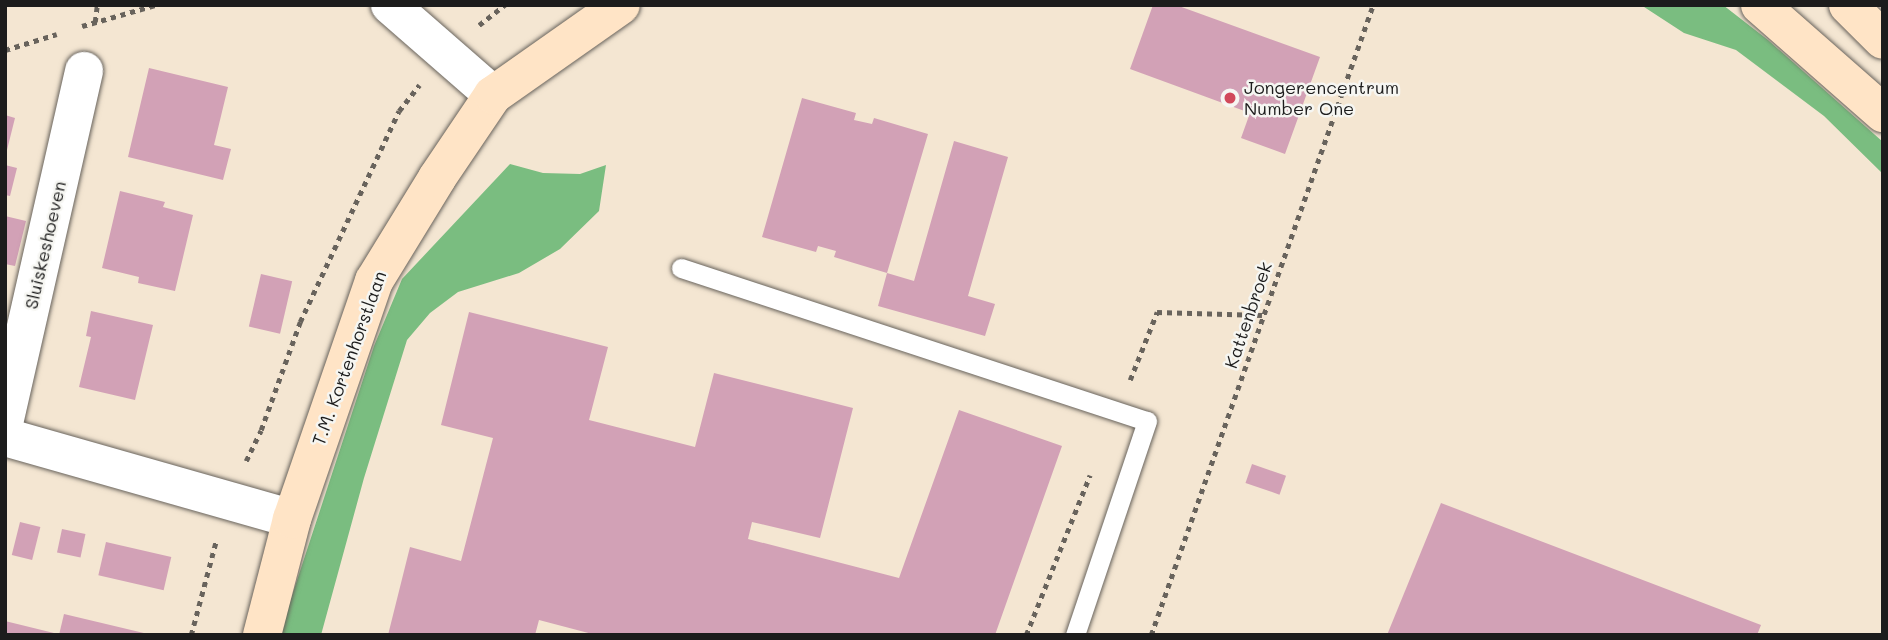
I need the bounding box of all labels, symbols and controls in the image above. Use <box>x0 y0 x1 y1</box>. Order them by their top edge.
place label: Jongerencentrum Number One <box>1244 77 1399 119</box>
marker: Jongerencentrum Number One <box>1222 90 1238 106</box>
street label: Sluiskeshoeven <box>20 179 70 311</box>
street label: Kattenbroek <box>1220 259 1276 371</box>
street label: T.M. Kortenhorstlaan <box>307 268 391 448</box>

